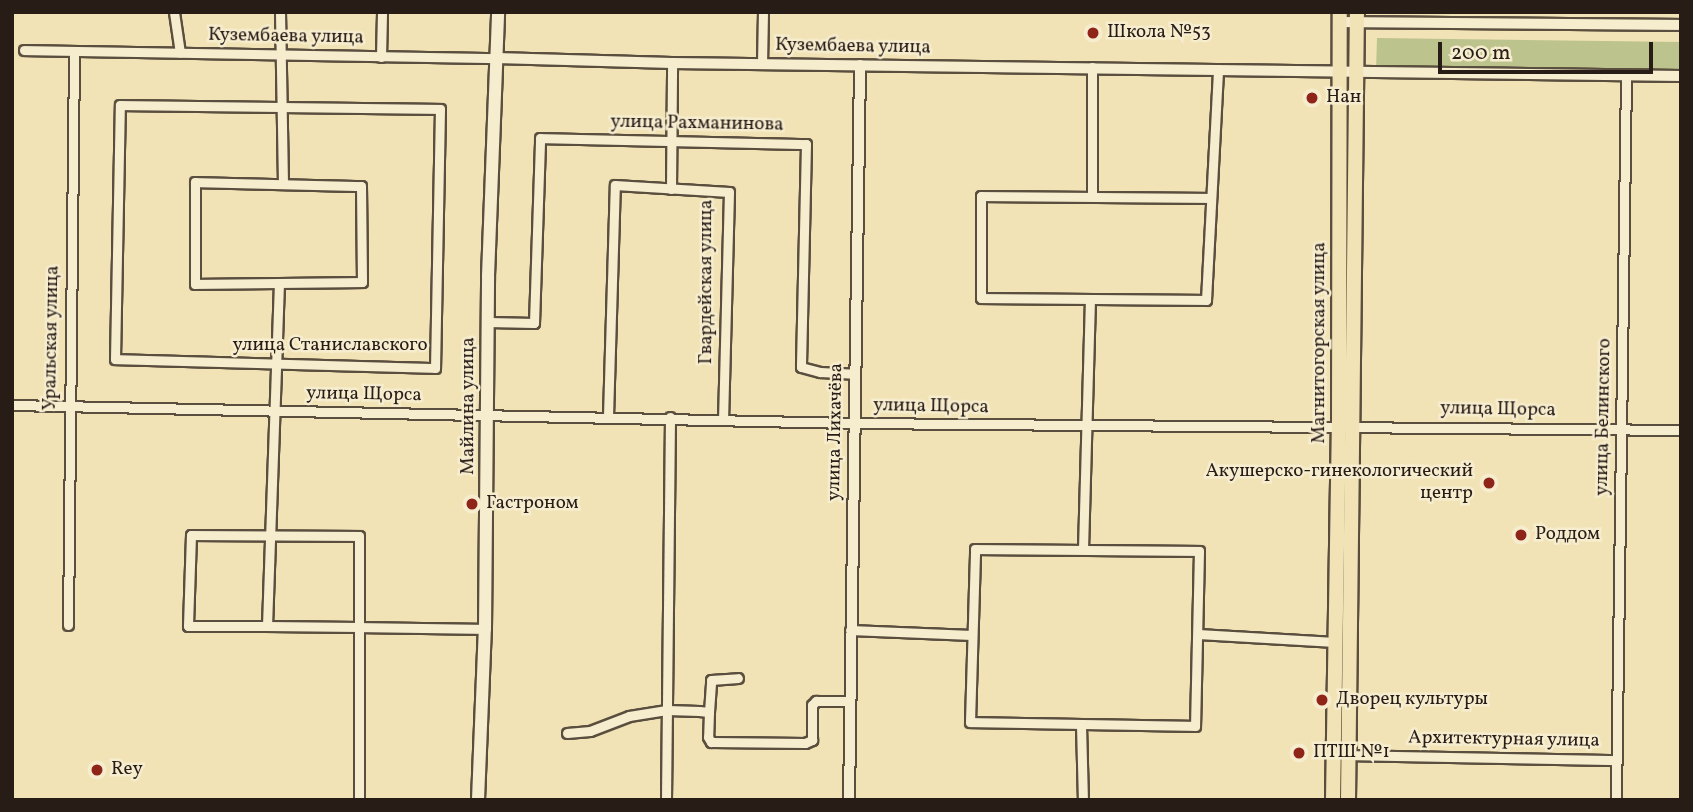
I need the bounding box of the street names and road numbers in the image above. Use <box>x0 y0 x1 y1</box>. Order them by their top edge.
street label: Кузембаева улица <box>208 24 364 50</box>
street label: Кузембаева улица <box>775 34 931 60</box>
street label: улица Рахманинова <box>610 111 784 137</box>
street label: Гвардейская улица <box>696 199 718 365</box>
street label: Магнитогорская улица <box>1309 242 1331 444</box>
street label: Уральская улица <box>39 265 65 411</box>
street label: улица Станиславского <box>232 335 428 357</box>
street label: Майлина улица <box>458 337 480 475</box>
street label: улица Белинского <box>1591 338 1617 496</box>
street label: улица Лихачёва <box>823 363 849 501</box>
street label: улица Щорса <box>306 383 422 407</box>
street label: улица Щорса <box>873 395 989 419</box>
street label: улица Щорса <box>1440 398 1556 422</box>
street label: Архитектурная улица <box>1408 727 1600 753</box>

